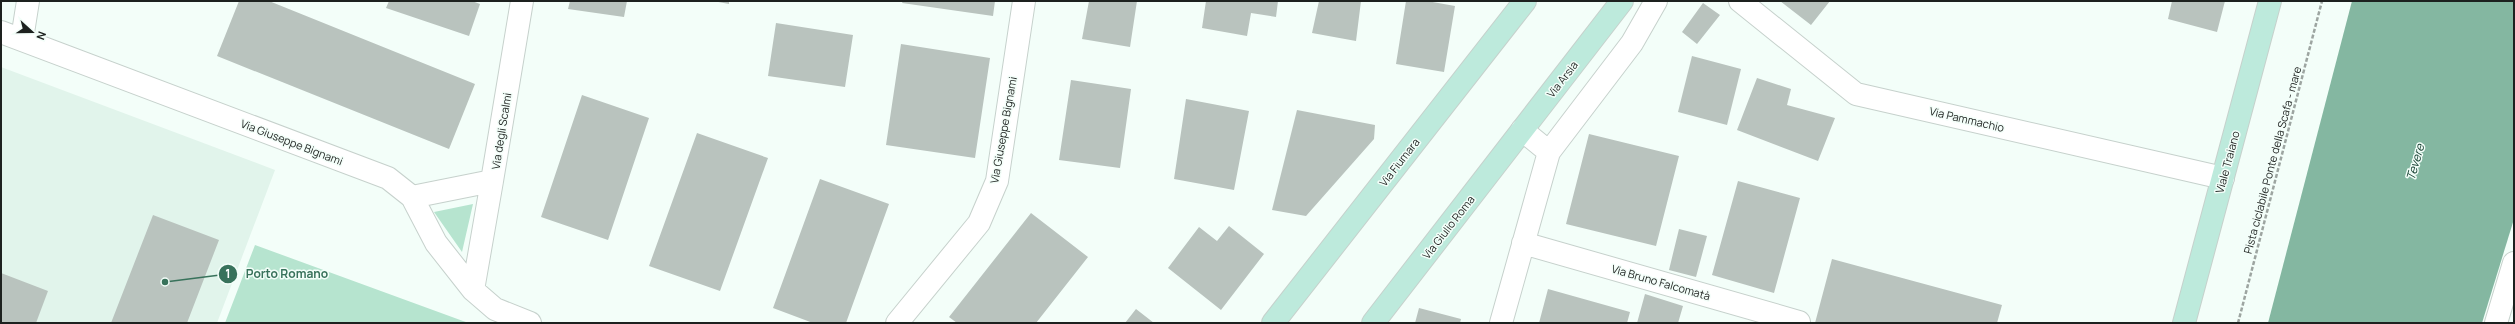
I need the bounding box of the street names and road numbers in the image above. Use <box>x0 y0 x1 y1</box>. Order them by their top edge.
street label: Via Arsia <box>1543 58 1581 100</box>
street label: Pista ciclabile Ponte della Scafa - mare <box>2240 64 2304 255</box>
street label: Via Giuseppe Bignami <box>986 75 1020 185</box>
street label: Via degli Scalmi <box>488 92 514 170</box>
street label: Via Pammachio <box>1928 103 2006 135</box>
street label: Via Giuseppe Bignami <box>239 116 345 168</box>
street label: Viale Traiano <box>2211 129 2243 195</box>
street label: Via Fiumara <box>1375 135 1423 189</box>
street label: Via Giulio Roma <box>1418 192 1478 262</box>
street label: Via Bruno Falcomatà <box>1610 261 1712 303</box>

